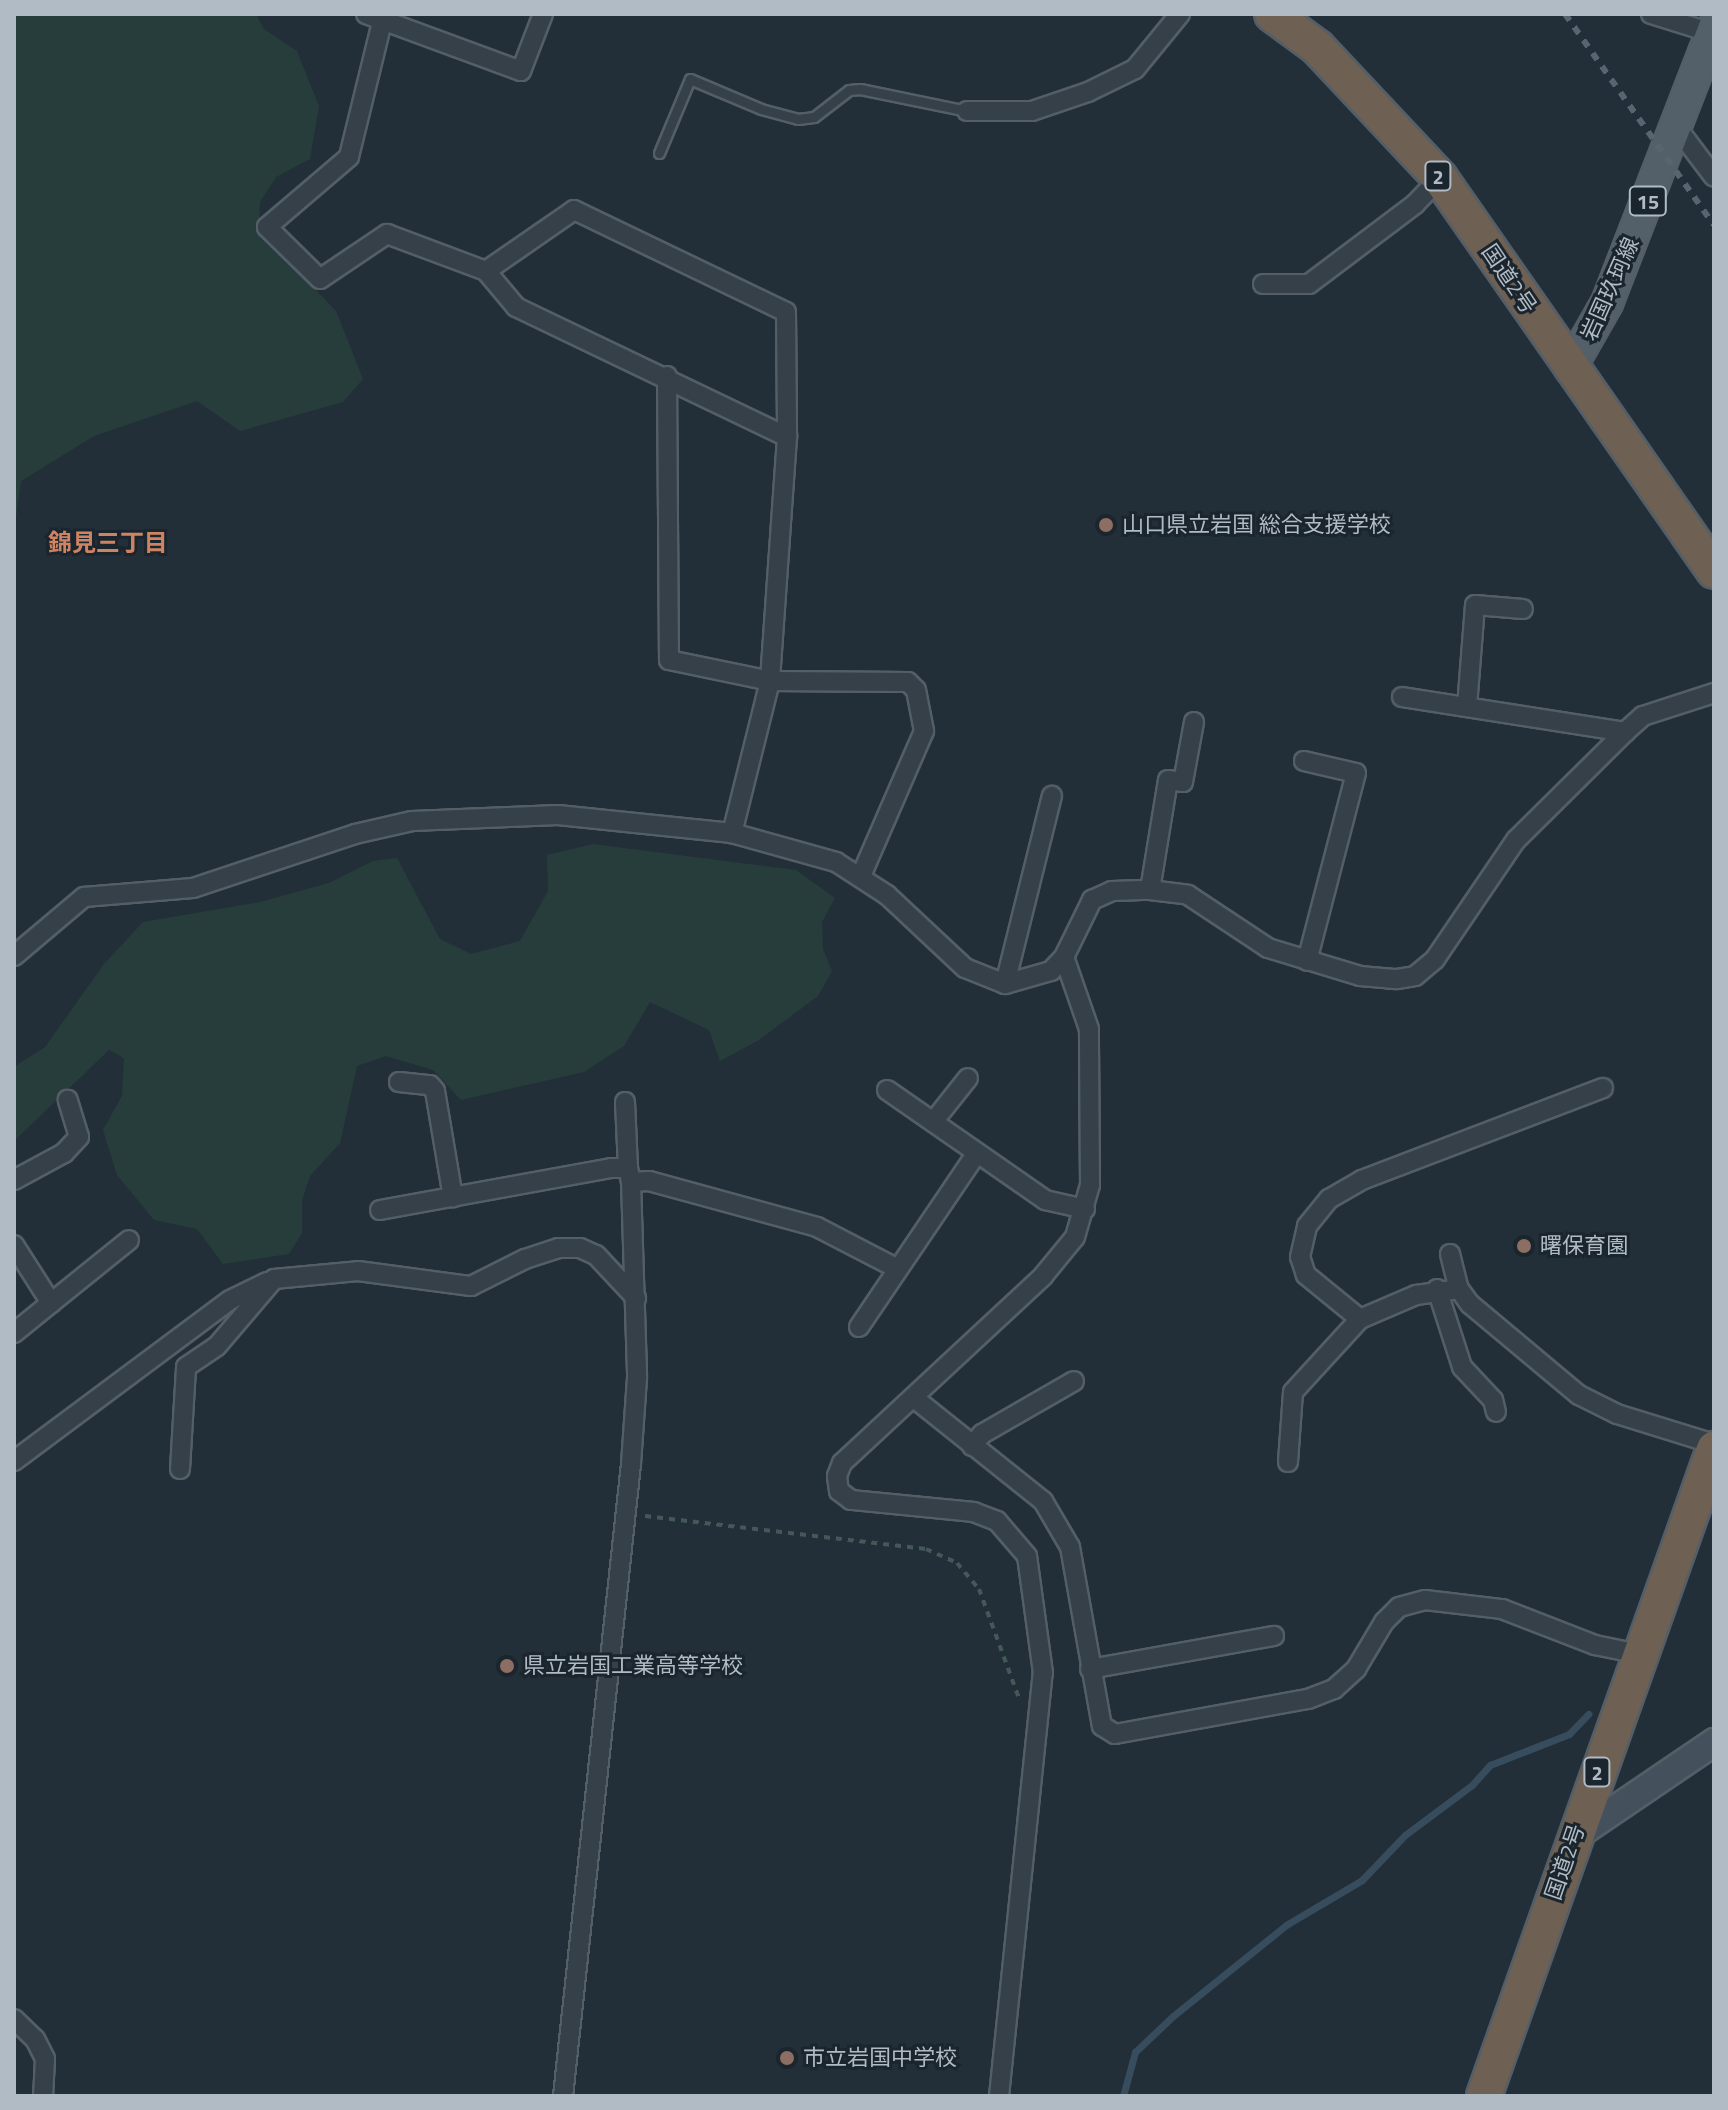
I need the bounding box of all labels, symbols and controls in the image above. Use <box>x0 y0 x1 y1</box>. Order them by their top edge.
road number: 2 <box>1424 160 1452 192</box>
road number: 15 <box>1628 185 1668 217</box>
street label: 岩国玖珂線 <box>1576 233 1644 345</box>
street label: 国道2号 <box>1476 239 1542 319</box>
place label: 山口県立岩国 総合支援学校 <box>1122 512 1391 538</box>
marker: 山口県立岩国 総合支援学校 <box>1097 516 1115 534</box>
district label: 錦見三丁目 <box>48 529 168 557</box>
place label: 曙保育園 <box>1540 1233 1628 1259</box>
marker: 曙保育園 <box>1515 1237 1533 1255</box>
place label: 県立岩国工業高等学校 <box>523 1653 743 1679</box>
marker: 県立岩国工業高等学校 <box>498 1657 516 1675</box>
road number: 2 <box>1583 1756 1611 1788</box>
street label: 国道2号 <box>1540 1821 1590 1903</box>
place label: 市立岩国中学校 <box>803 2045 957 2071</box>
marker: 市立岩国中学校 <box>778 2049 796 2067</box>

